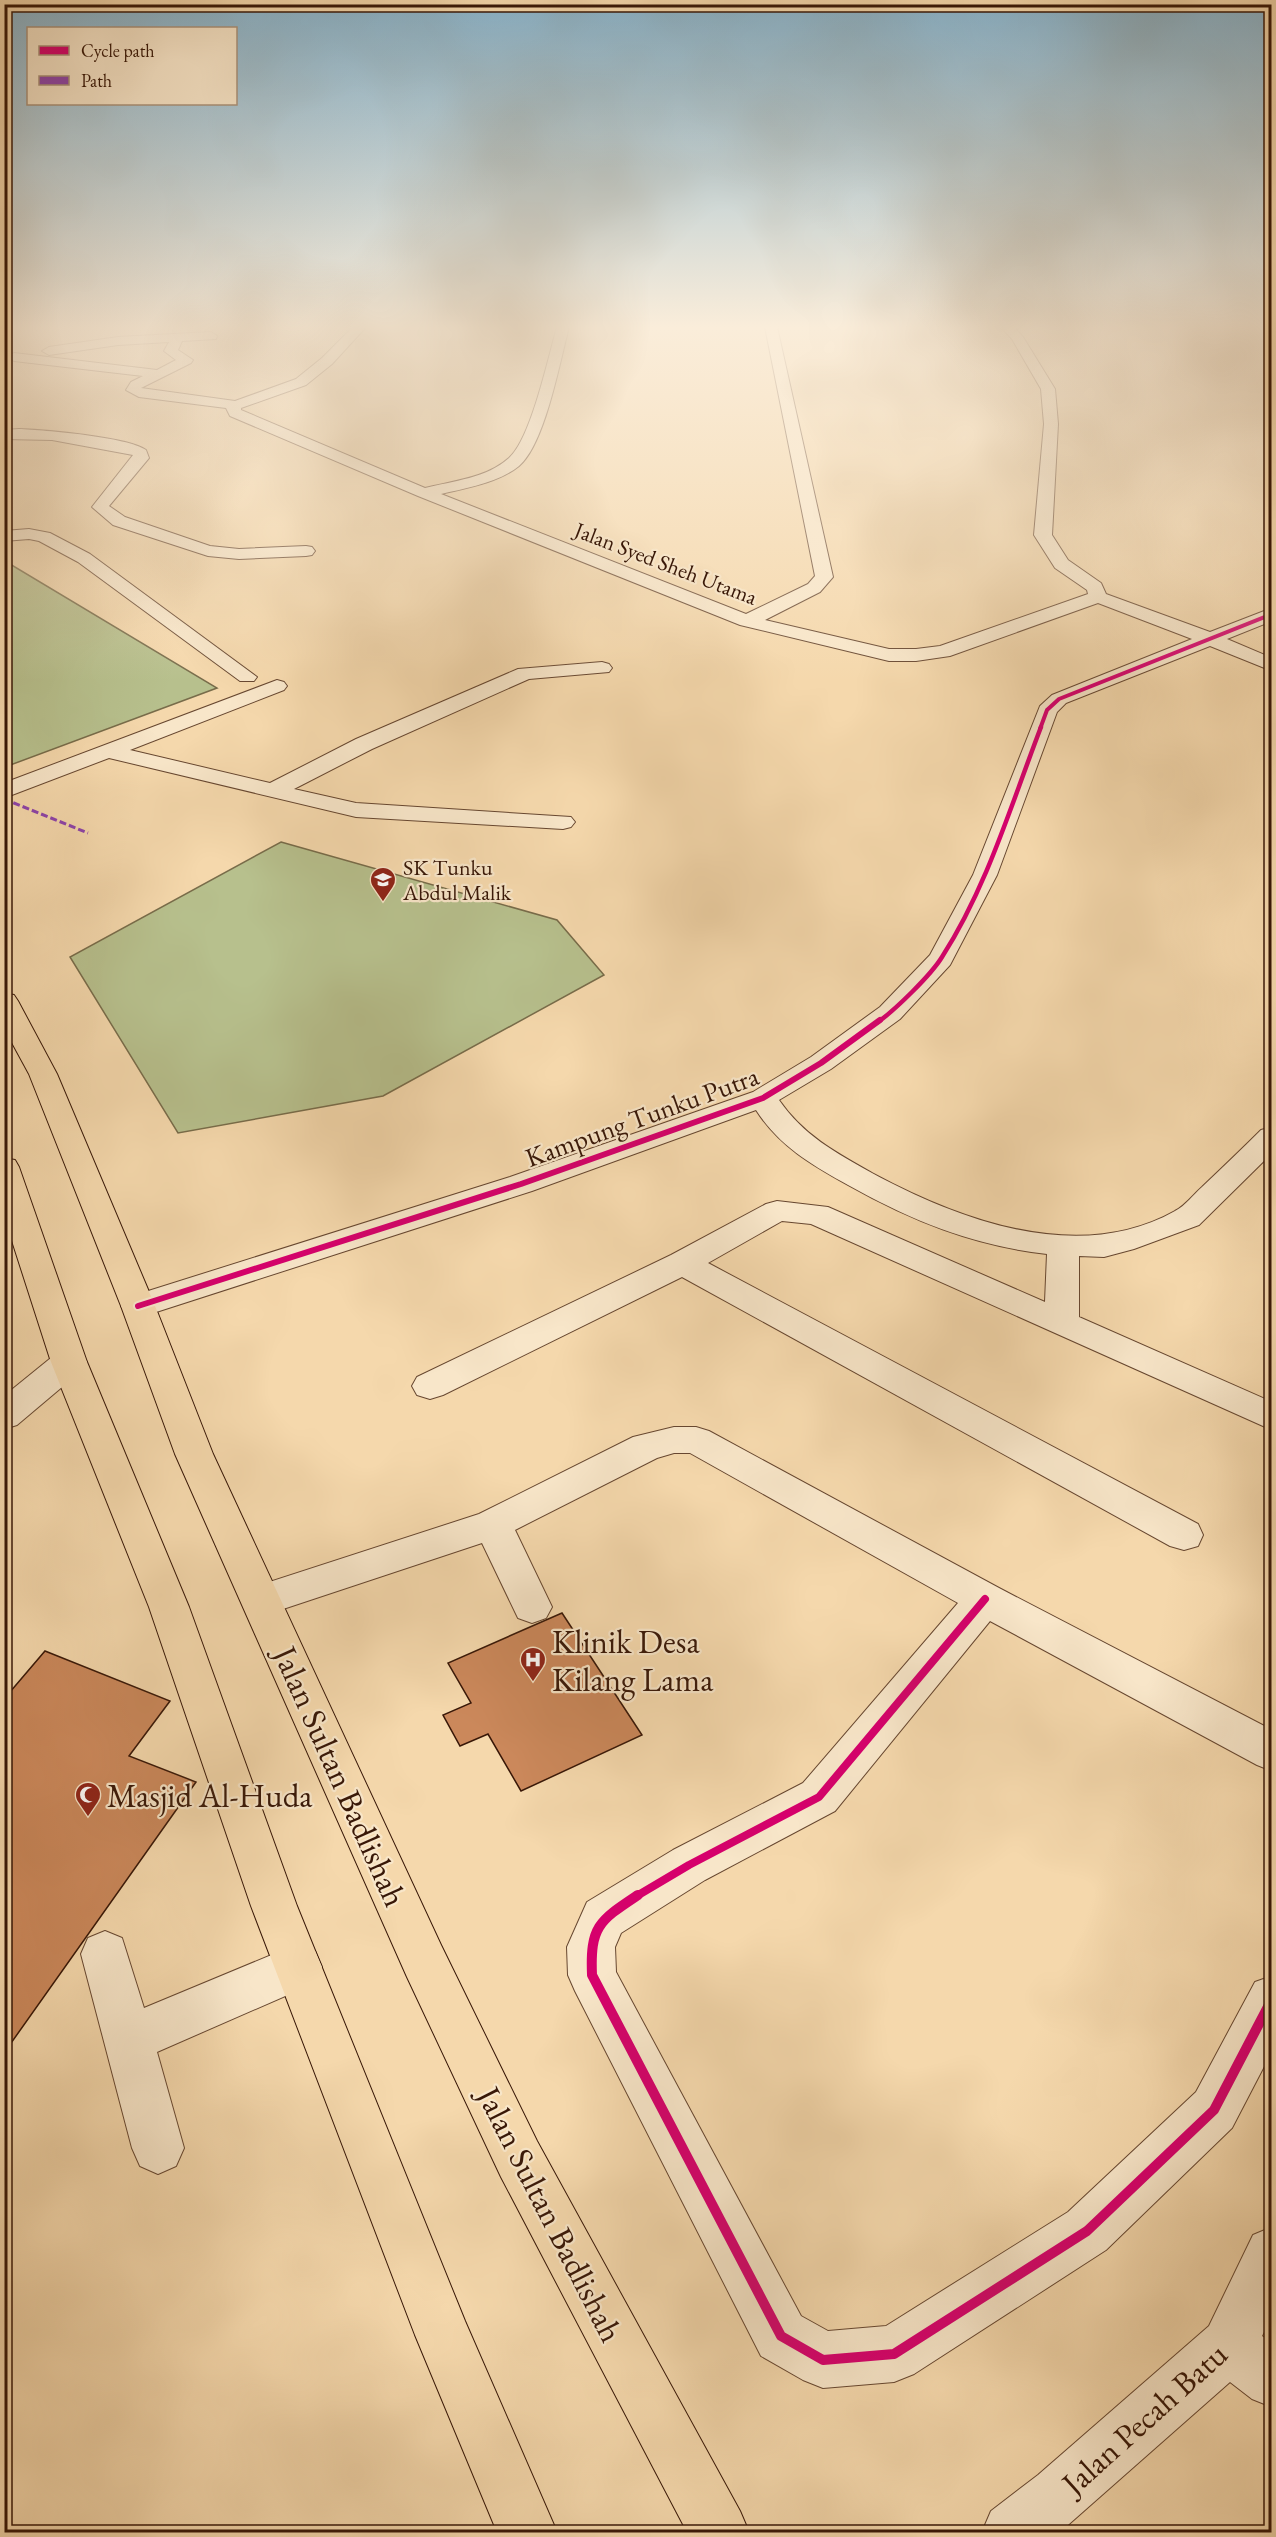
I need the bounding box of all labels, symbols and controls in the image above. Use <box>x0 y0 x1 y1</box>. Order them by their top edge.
legend <box>27 27 237 105</box>
text: Cycle path <box>81 39 155 62</box>
text: Path <box>81 69 112 92</box>
street label: Jalan Syed Sheh Utama <box>569 515 761 612</box>
place label: SK Tunku Abdul Malik <box>402 853 512 907</box>
school or university icon: SK Tunku Abdul Malik <box>368 865 398 903</box>
street label: Kampung Tunku Putra <box>520 1058 764 1175</box>
place label: Klinik Desa Kilang Lama <box>552 1620 714 1701</box>
street label: Jalan Sultan Badlishah <box>263 1636 417 1913</box>
hospital icon: Klinik Desa Kilang Lama <box>518 1645 548 1683</box>
place label: Masjid Al-Huda <box>107 1774 313 1817</box>
mosque icon: Masjid Al-Huda <box>73 1780 103 1818</box>
street label: Jalan Sultan Badlishah <box>466 2077 633 2349</box>
street label: Jalan Pecah Batu <box>1050 2332 1237 2506</box>

